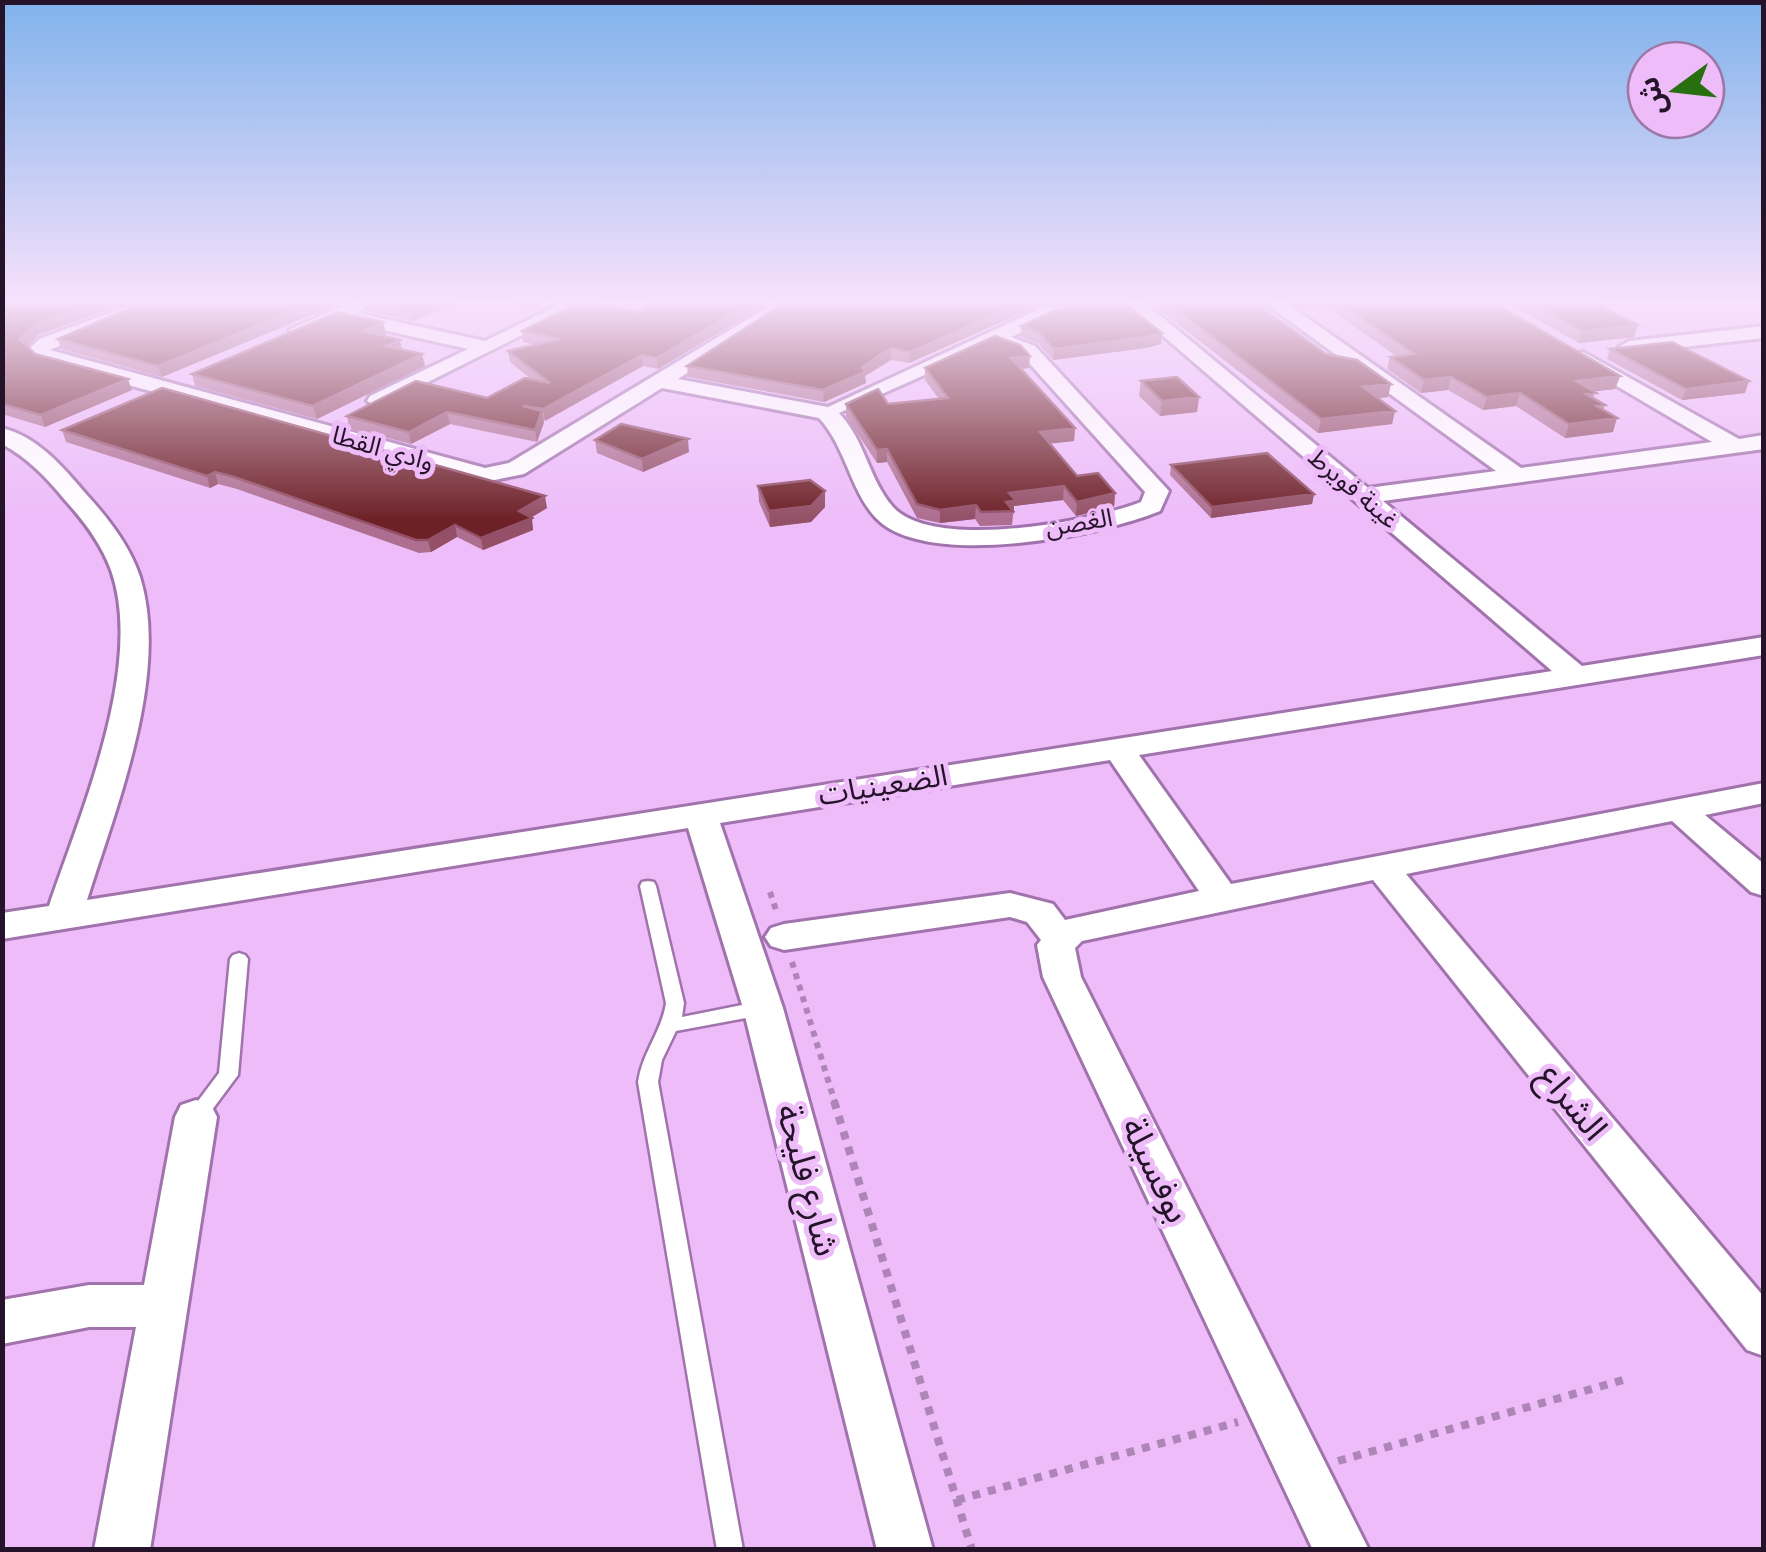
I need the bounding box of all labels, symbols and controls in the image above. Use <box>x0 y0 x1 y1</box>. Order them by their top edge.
north arrow <box>1626 40 1726 140</box>
text: ش <box>1629 73 1674 120</box>
street label: وادي القطا <box>327 418 438 481</box>
street label: غينة فويرط <box>1302 441 1406 535</box>
street label: الغصن <box>1043 501 1115 543</box>
street label: الضعينيات <box>816 755 950 814</box>
street label: الشراع <box>1526 1055 1617 1152</box>
street label: شارع فليحة <box>763 1099 849 1262</box>
street label: بوفسيلة <box>1112 1110 1200 1230</box>

